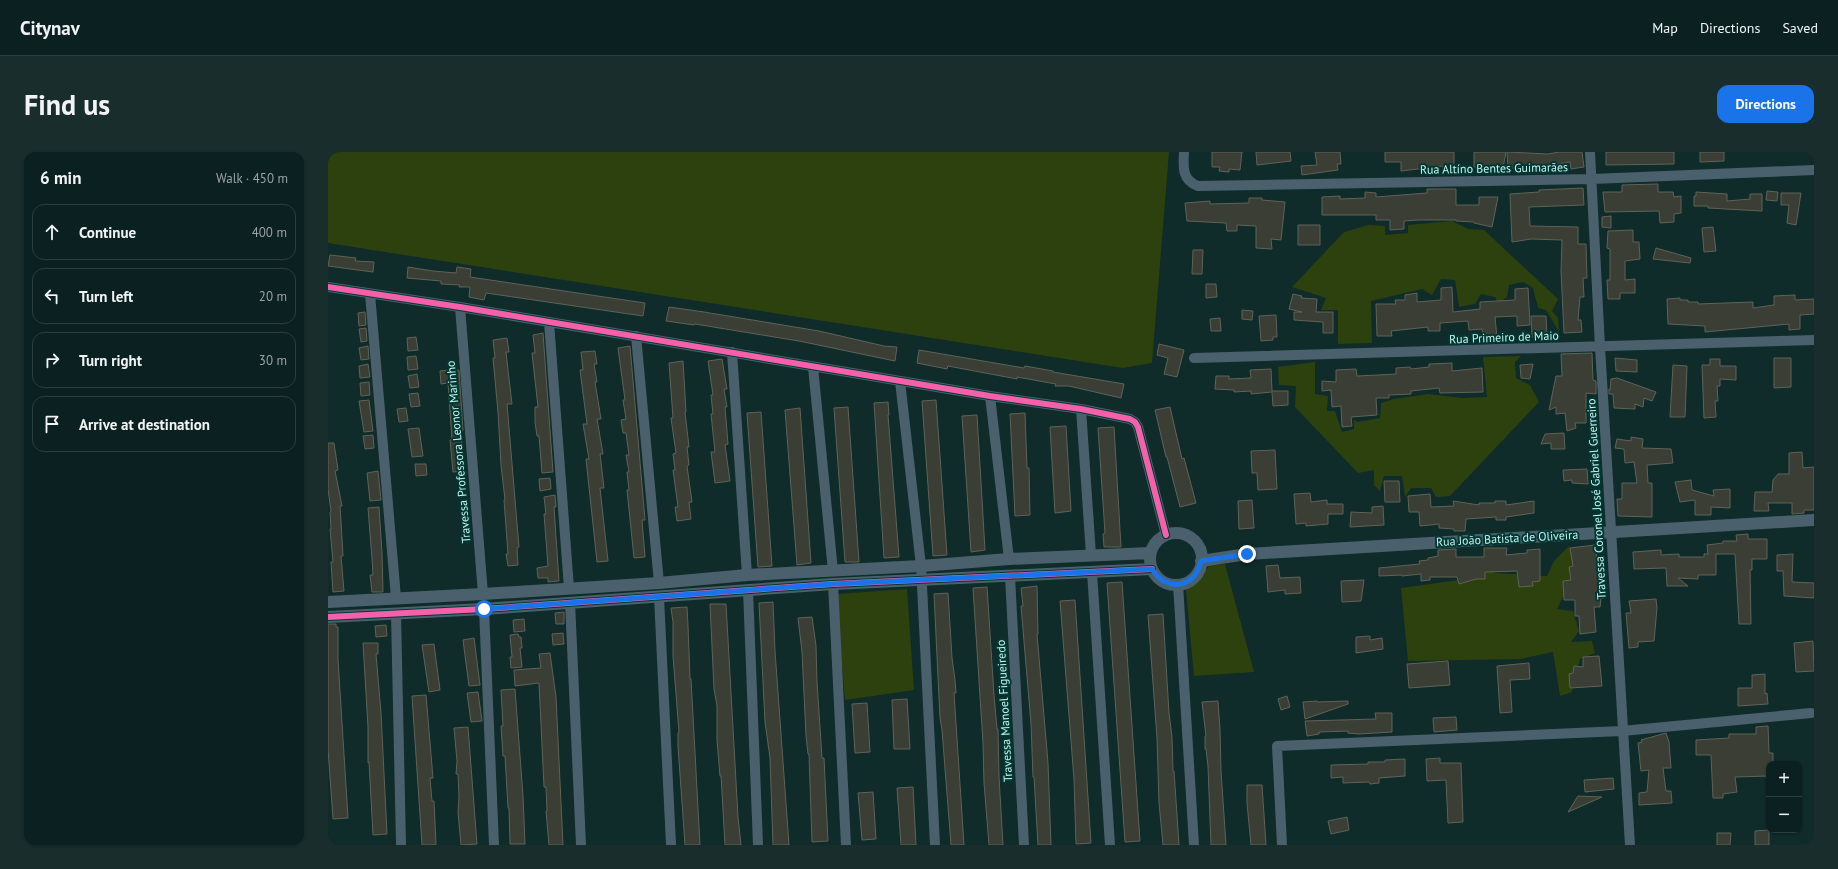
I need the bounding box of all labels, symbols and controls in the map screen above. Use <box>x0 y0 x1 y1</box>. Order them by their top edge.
text: Citynav <box>20 16 80 40</box>
text: Map <box>1652 19 1678 37</box>
text: Directions <box>1700 19 1760 37</box>
text: Saved <box>1782 19 1818 37</box>
button: Directions <box>1717 85 1814 123</box>
text: Find us <box>24 86 110 123</box>
street label: Rua Altíno Bentes Guimarães <box>1420 159 1568 177</box>
text: 6 min <box>40 167 81 189</box>
text: Walk · 450 m <box>216 170 288 187</box>
icon: ahead <box>41 221 63 243</box>
text: Continue <box>79 223 136 242</box>
text: 400 m <box>252 224 287 241</box>
icon: left <box>41 285 63 307</box>
text: Turn left <box>79 287 133 306</box>
text: 20 m <box>259 288 287 305</box>
street label: Rua Primeiro de Maio <box>1449 328 1559 346</box>
icon: right <box>41 349 63 371</box>
text: Turn right <box>79 351 142 370</box>
text: 30 m <box>259 352 287 369</box>
street label: Travessa Professora Leonor Marinho <box>443 360 473 544</box>
street label: Travessa Coronel José Gabriel Guerreiro <box>1583 398 1609 600</box>
icon: arrive <box>41 413 63 435</box>
text: Arrive at destination <box>79 415 210 434</box>
street label: Rua João Batista de Oliveira <box>1436 527 1579 549</box>
route end <box>1238 545 1256 563</box>
route start <box>475 600 493 618</box>
street label: Travessa Manoel Figueiredo <box>993 640 1015 782</box>
map controls <box>1766 761 1802 833</box>
button: + <box>1766 761 1802 797</box>
button: − <box>1766 797 1802 833</box>

